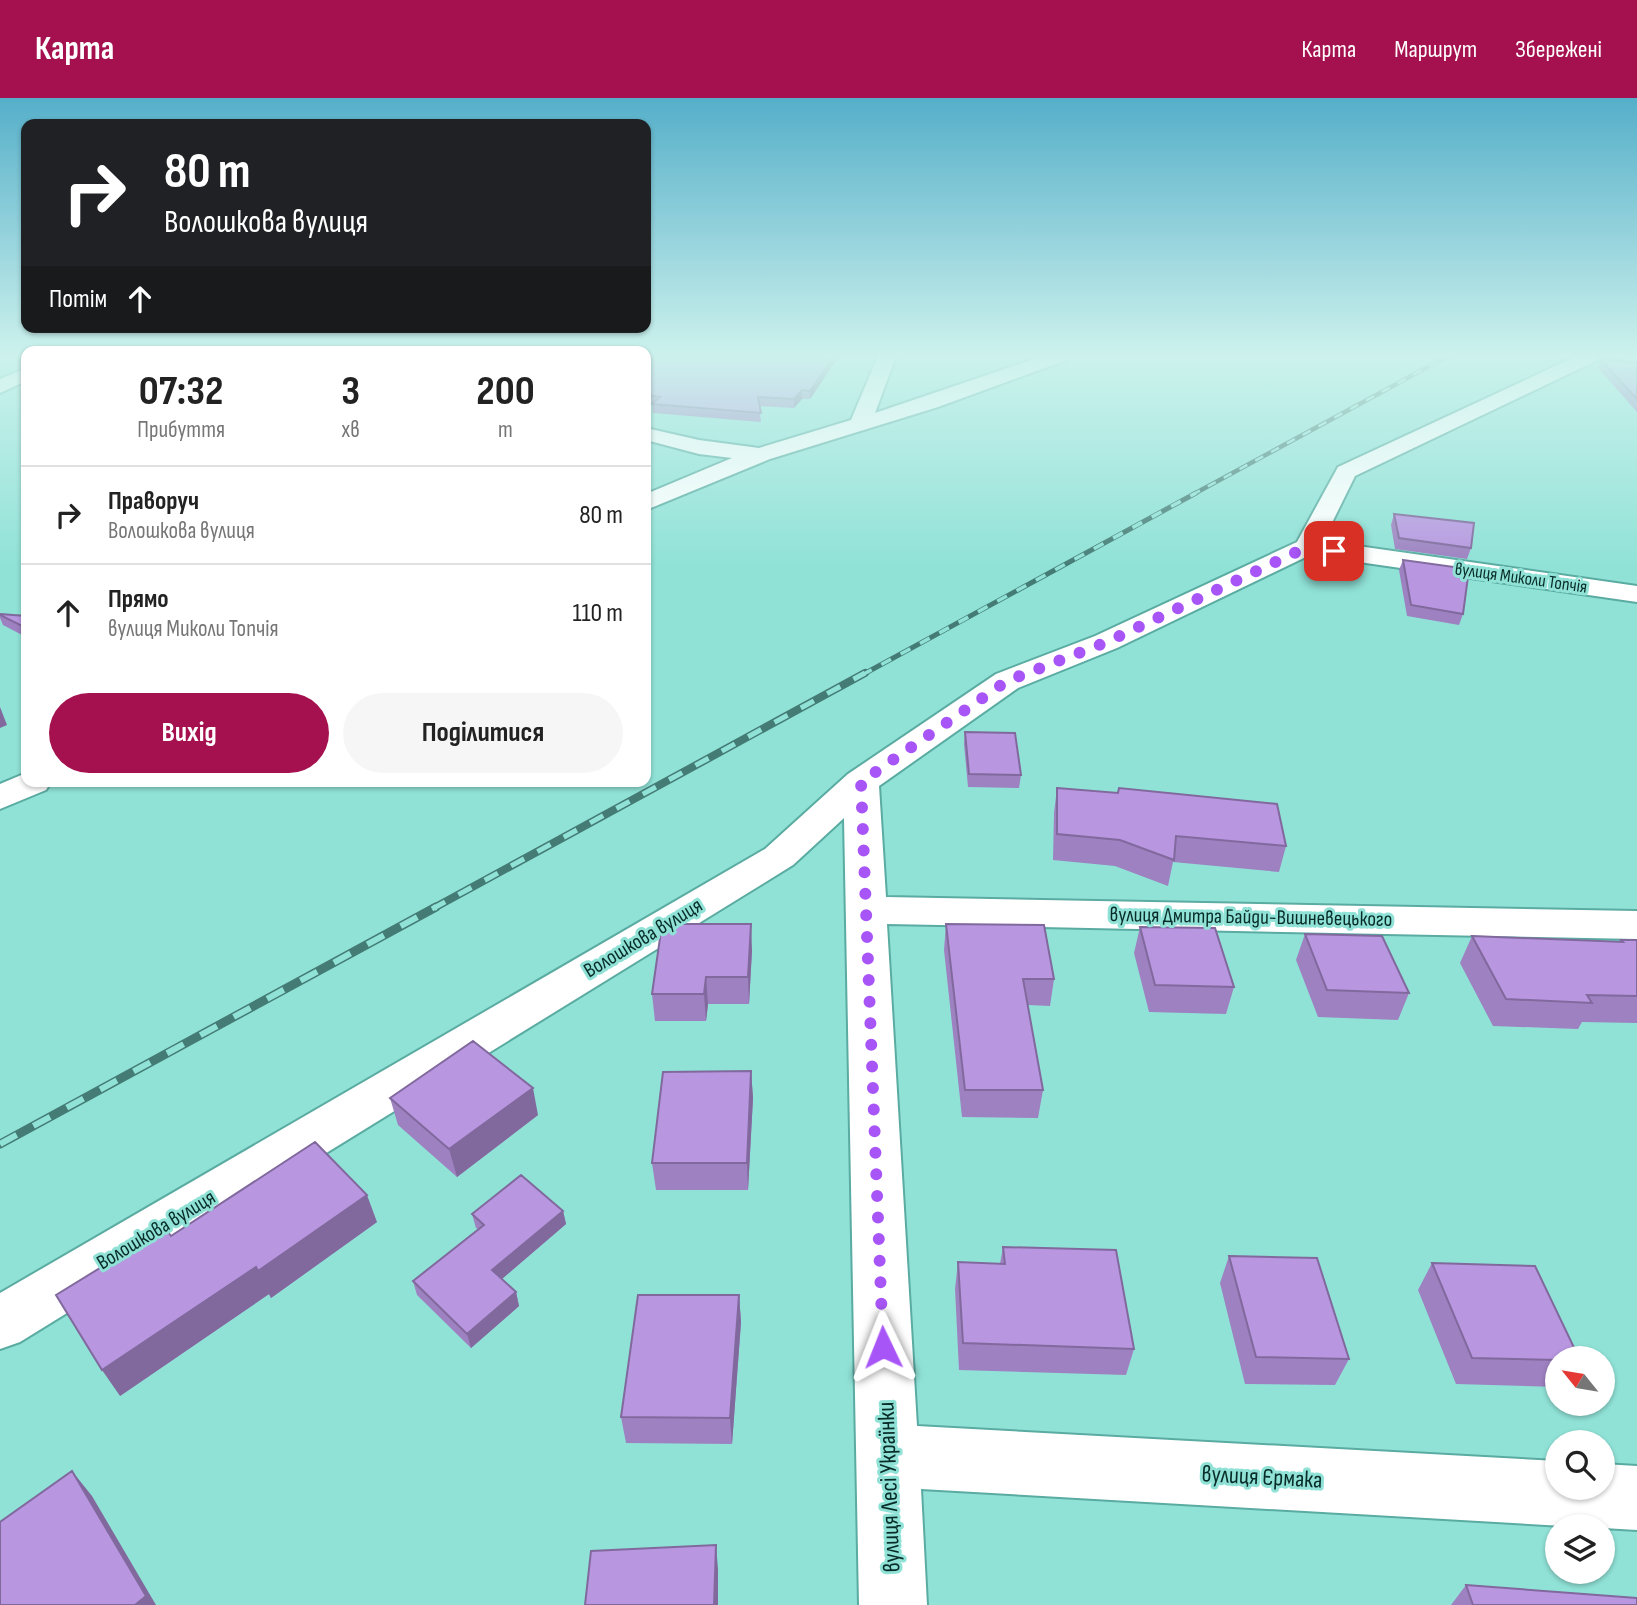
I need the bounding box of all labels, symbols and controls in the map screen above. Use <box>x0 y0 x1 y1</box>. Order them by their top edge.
text: Карта <box>35 29 114 69</box>
text: Карта <box>1302 35 1356 64</box>
text: Маршрут <box>1394 35 1477 64</box>
text: Збережені <box>1515 35 1602 64</box>
text: 80 m <box>164 143 251 202</box>
icon: right <box>49 147 140 238</box>
text: Волошкова вулиця <box>164 203 368 242</box>
icon: ahead <box>121 280 159 318</box>
text: Потім <box>49 284 107 315</box>
text: 07:32 <box>139 366 223 417</box>
text: 3 <box>341 366 360 417</box>
text: 200 <box>476 366 535 417</box>
text: Прибуття <box>137 416 225 444</box>
text: хв <box>342 416 360 444</box>
text: m <box>498 416 513 444</box>
text: Праворуч <box>108 486 199 517</box>
icon: right <box>49 496 87 534</box>
text: 80 m <box>579 500 623 531</box>
text: Волошкова вулиця <box>108 517 255 545</box>
pin <box>1304 521 1364 581</box>
icon: arrive <box>1315 532 1353 570</box>
street label: вулиця Миколи Топчія <box>1453 558 1589 598</box>
text: Прямо <box>108 584 169 615</box>
icon: ahead <box>49 594 87 632</box>
text: 110 m <box>572 598 623 629</box>
text: вулиця Миколи Топчія <box>108 615 279 643</box>
button: Вихід <box>49 693 329 773</box>
button: Поділитися <box>343 693 623 773</box>
street label: Волошкова вулиця <box>579 893 707 983</box>
street label: вулиця Дмитра Байди-Вишневецького <box>1109 902 1393 932</box>
street label: Волошкова вулиця <box>92 1185 220 1275</box>
position arrow <box>846 1310 920 1384</box>
north arrow <box>1545 1346 1615 1416</box>
map controls <box>1545 1346 1615 1584</box>
street label: вулиця Лесі Українки <box>872 1401 906 1573</box>
button: search <box>1545 1430 1615 1500</box>
street label: вулиця Єрмака <box>1201 1459 1323 1495</box>
button: layers <box>1545 1514 1615 1584</box>

